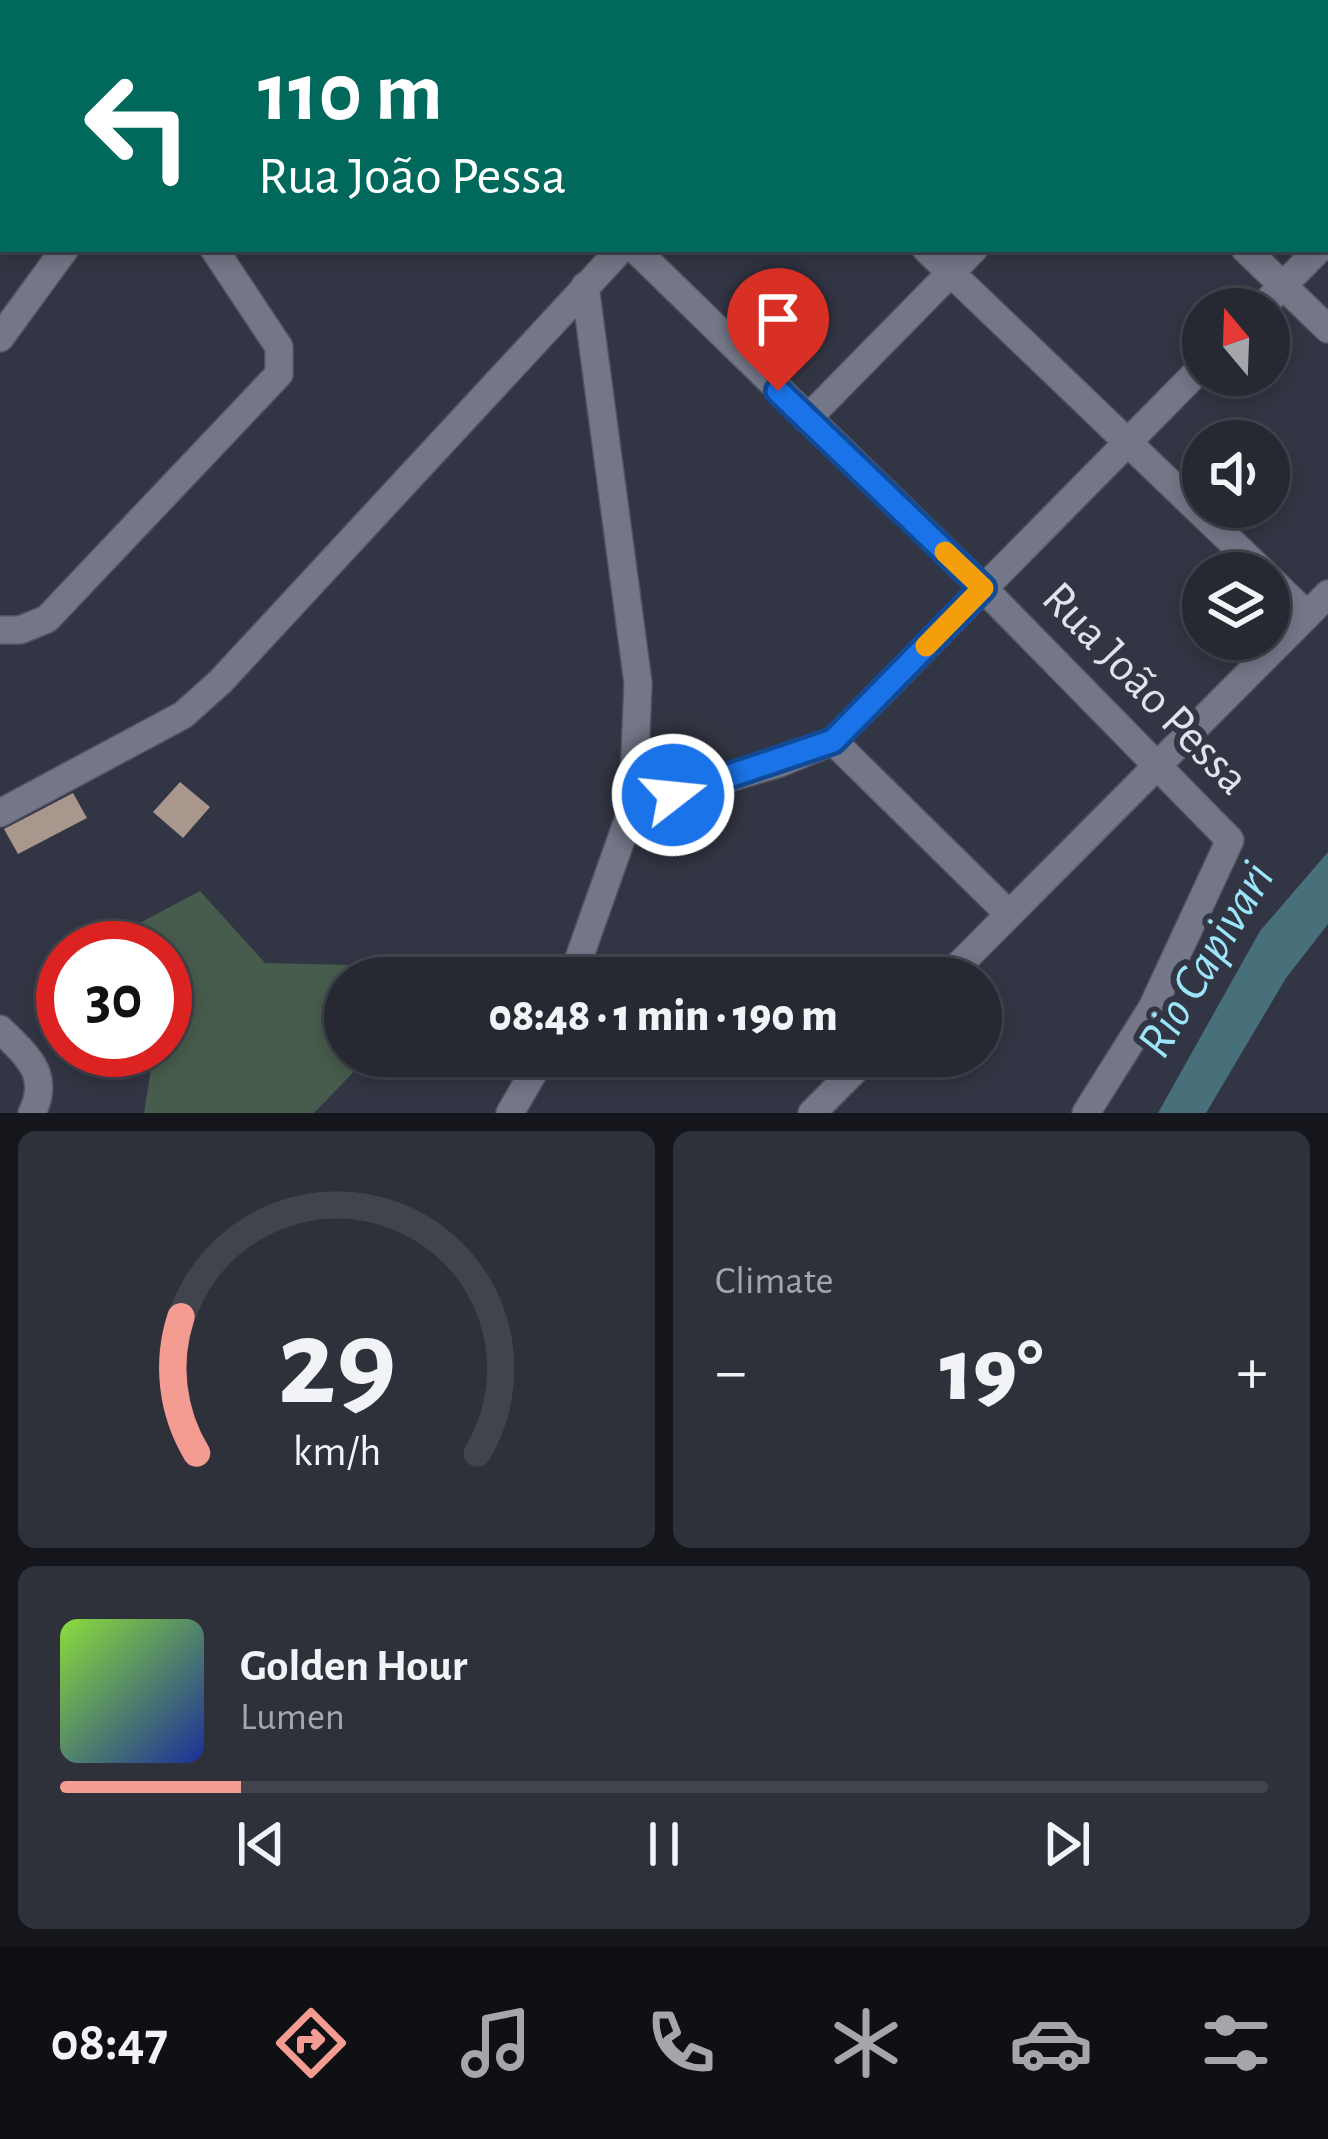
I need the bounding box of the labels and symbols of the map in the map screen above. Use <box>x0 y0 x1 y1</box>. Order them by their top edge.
pin <box>727 268 829 391</box>
north arrow <box>1182 288 1290 396</box>
street label: Rua João Pessa <box>1033 574 1257 804</box>
position arrow <box>610 732 736 858</box>
water label: Rio Capivari <box>1128 854 1284 1066</box>
speed limit sign: 30 <box>36 921 192 1077</box>

